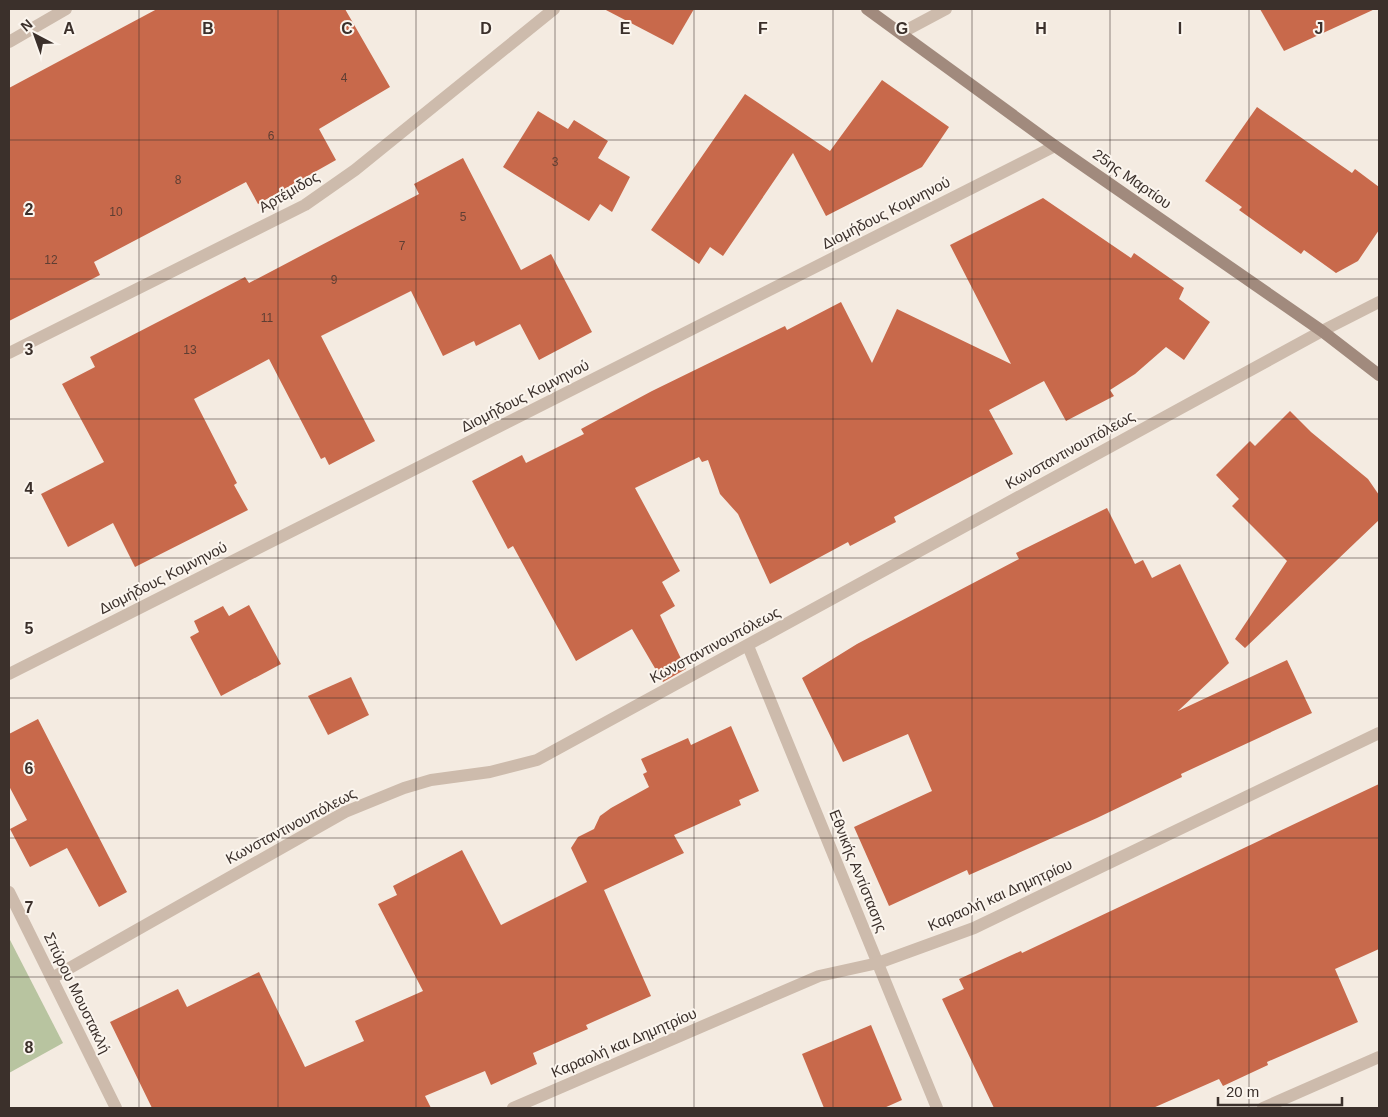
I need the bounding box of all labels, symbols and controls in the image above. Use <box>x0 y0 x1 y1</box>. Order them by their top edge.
north arrow <box>10 10 60 60</box>
text: N <box>17 16 36 35</box>
text: A <box>63 20 75 37</box>
text: B <box>202 20 214 37</box>
text: C <box>341 20 353 37</box>
text: D <box>480 20 492 37</box>
text: E <box>620 20 631 37</box>
text: F <box>758 20 768 37</box>
text: G <box>896 20 908 37</box>
text: H <box>1035 20 1047 37</box>
text: I <box>1178 20 1182 37</box>
text: J <box>1315 20 1323 37</box>
house number: 4 <box>341 71 348 85</box>
house number: 6 <box>268 129 275 143</box>
street label: 25ης Μαρτίου <box>1090 145 1175 212</box>
house number: 3 <box>552 155 559 169</box>
street label: Αρτέμιδος <box>256 167 322 216</box>
house number: 8 <box>175 173 182 187</box>
street label: Διομήδους Κομνηνού <box>819 173 953 252</box>
text: 2 <box>25 201 34 218</box>
house number: 10 <box>109 205 123 219</box>
house number: 5 <box>460 210 467 224</box>
house number: 7 <box>399 239 406 253</box>
house number: 12 <box>44 253 58 267</box>
house number: 9 <box>331 273 338 287</box>
house number: 11 <box>261 311 274 325</box>
text: 3 <box>25 341 34 358</box>
house number: 13 <box>183 343 197 357</box>
street label: Διομήδους Κομνηνού <box>458 356 592 435</box>
street label: Κωνσταντινουπόλεως <box>1002 407 1137 492</box>
text: 4 <box>25 480 34 497</box>
street label: Διομήδους Κομνηνού <box>96 538 230 617</box>
street label: Κωνσταντινουπόλεως <box>647 603 783 686</box>
text: 5 <box>25 620 34 637</box>
text: 6 <box>25 760 34 777</box>
street label: Κωνσταντινουπόλεως <box>223 784 359 867</box>
street label: Εθνικής Αντίστασης <box>826 807 891 935</box>
street label: Καραολή και Δημητρίου <box>925 855 1075 934</box>
text: 7 <box>25 899 34 916</box>
street label: Σπύρου Μουστακλή <box>41 930 114 1056</box>
street label: Καραολή και Δημητρίου <box>549 1004 699 1081</box>
text: 8 <box>25 1039 34 1056</box>
scale bar <box>1218 1074 1342 1106</box>
text: 20 m <box>1226 1083 1259 1100</box>

